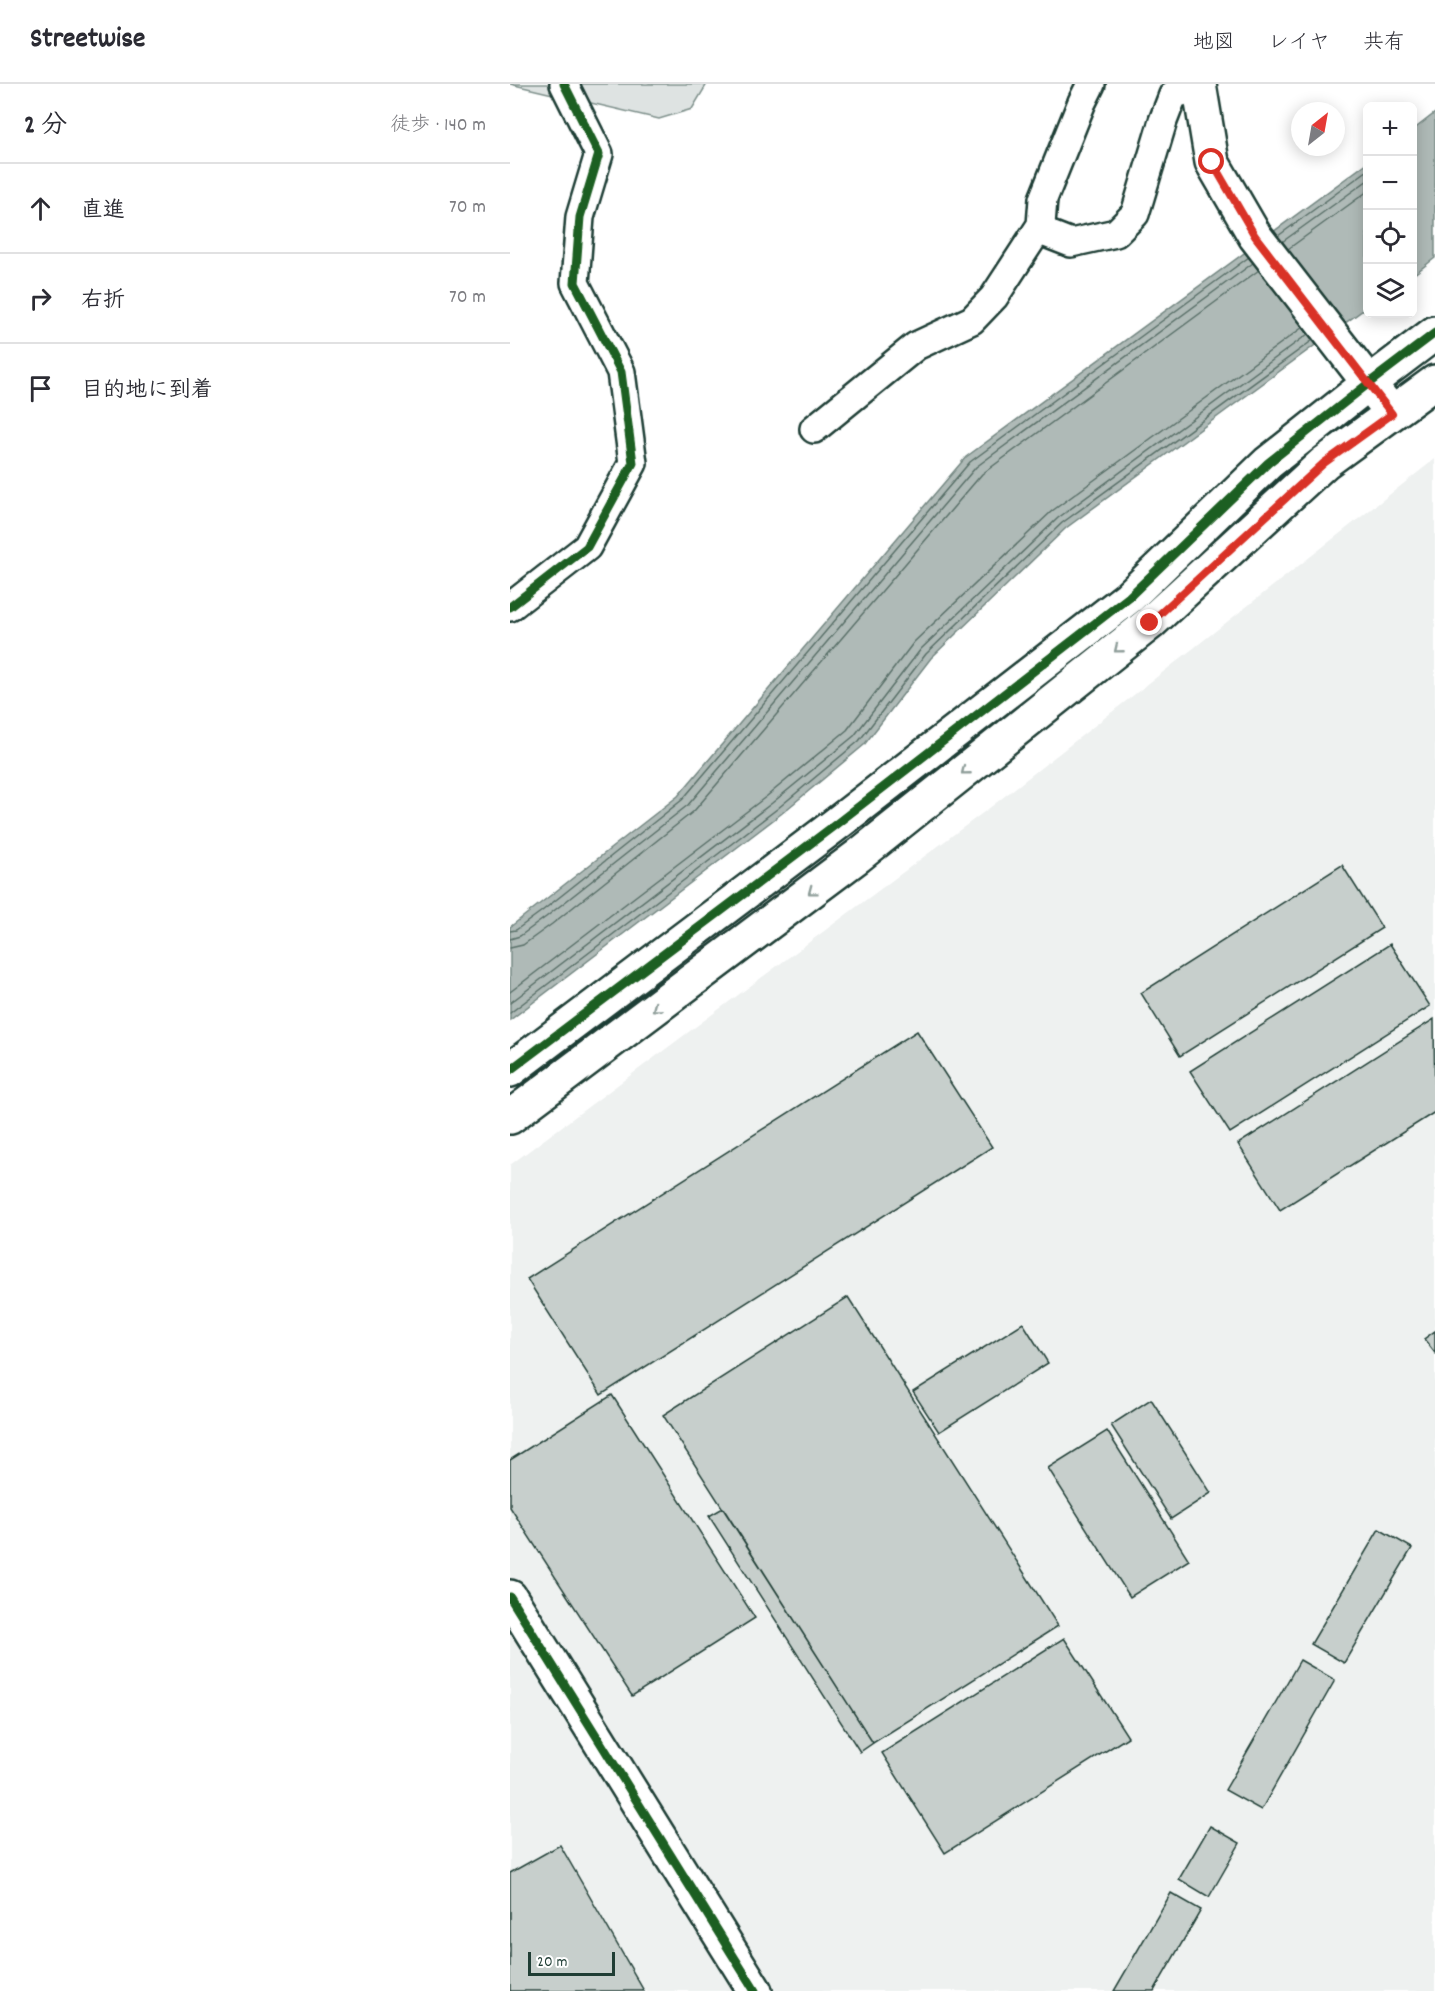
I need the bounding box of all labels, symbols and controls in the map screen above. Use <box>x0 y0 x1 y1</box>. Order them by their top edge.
text: Streetwise <box>30 21 145 61</box>
text: 地図 <box>1193 29 1235 59</box>
text: レイヤ <box>1268 29 1330 59</box>
text: 共有 <box>1363 29 1405 59</box>
north arrow <box>1291 102 1345 156</box>
map controls <box>1363 102 1417 318</box>
button: + <box>1363 102 1417 156</box>
text: 2 分 <box>24 108 67 145</box>
text: 徒歩 · 140 m <box>390 112 486 140</box>
route start <box>1198 148 1224 174</box>
button: − <box>1363 156 1417 210</box>
icon: ahead <box>24 192 57 225</box>
text: 70 m <box>449 194 486 222</box>
text: 直進 <box>81 196 125 227</box>
button: locate <box>1363 210 1417 264</box>
button: layers <box>1363 264 1417 318</box>
icon: right <box>24 282 57 315</box>
text: 70 m <box>449 284 486 312</box>
text: 右折 <box>81 286 125 317</box>
icon: arrive <box>24 372 57 405</box>
text: 目的地に到着 <box>81 376 213 407</box>
route end <box>1136 609 1162 635</box>
one-way arrow <box>1114 642 1125 653</box>
one-way arrow <box>961 763 972 774</box>
one-way arrow <box>807 883 818 894</box>
one-way arrow <box>651 1000 662 1011</box>
scale bar <box>528 1949 615 1976</box>
text: 20 m <box>537 1951 567 1974</box>

